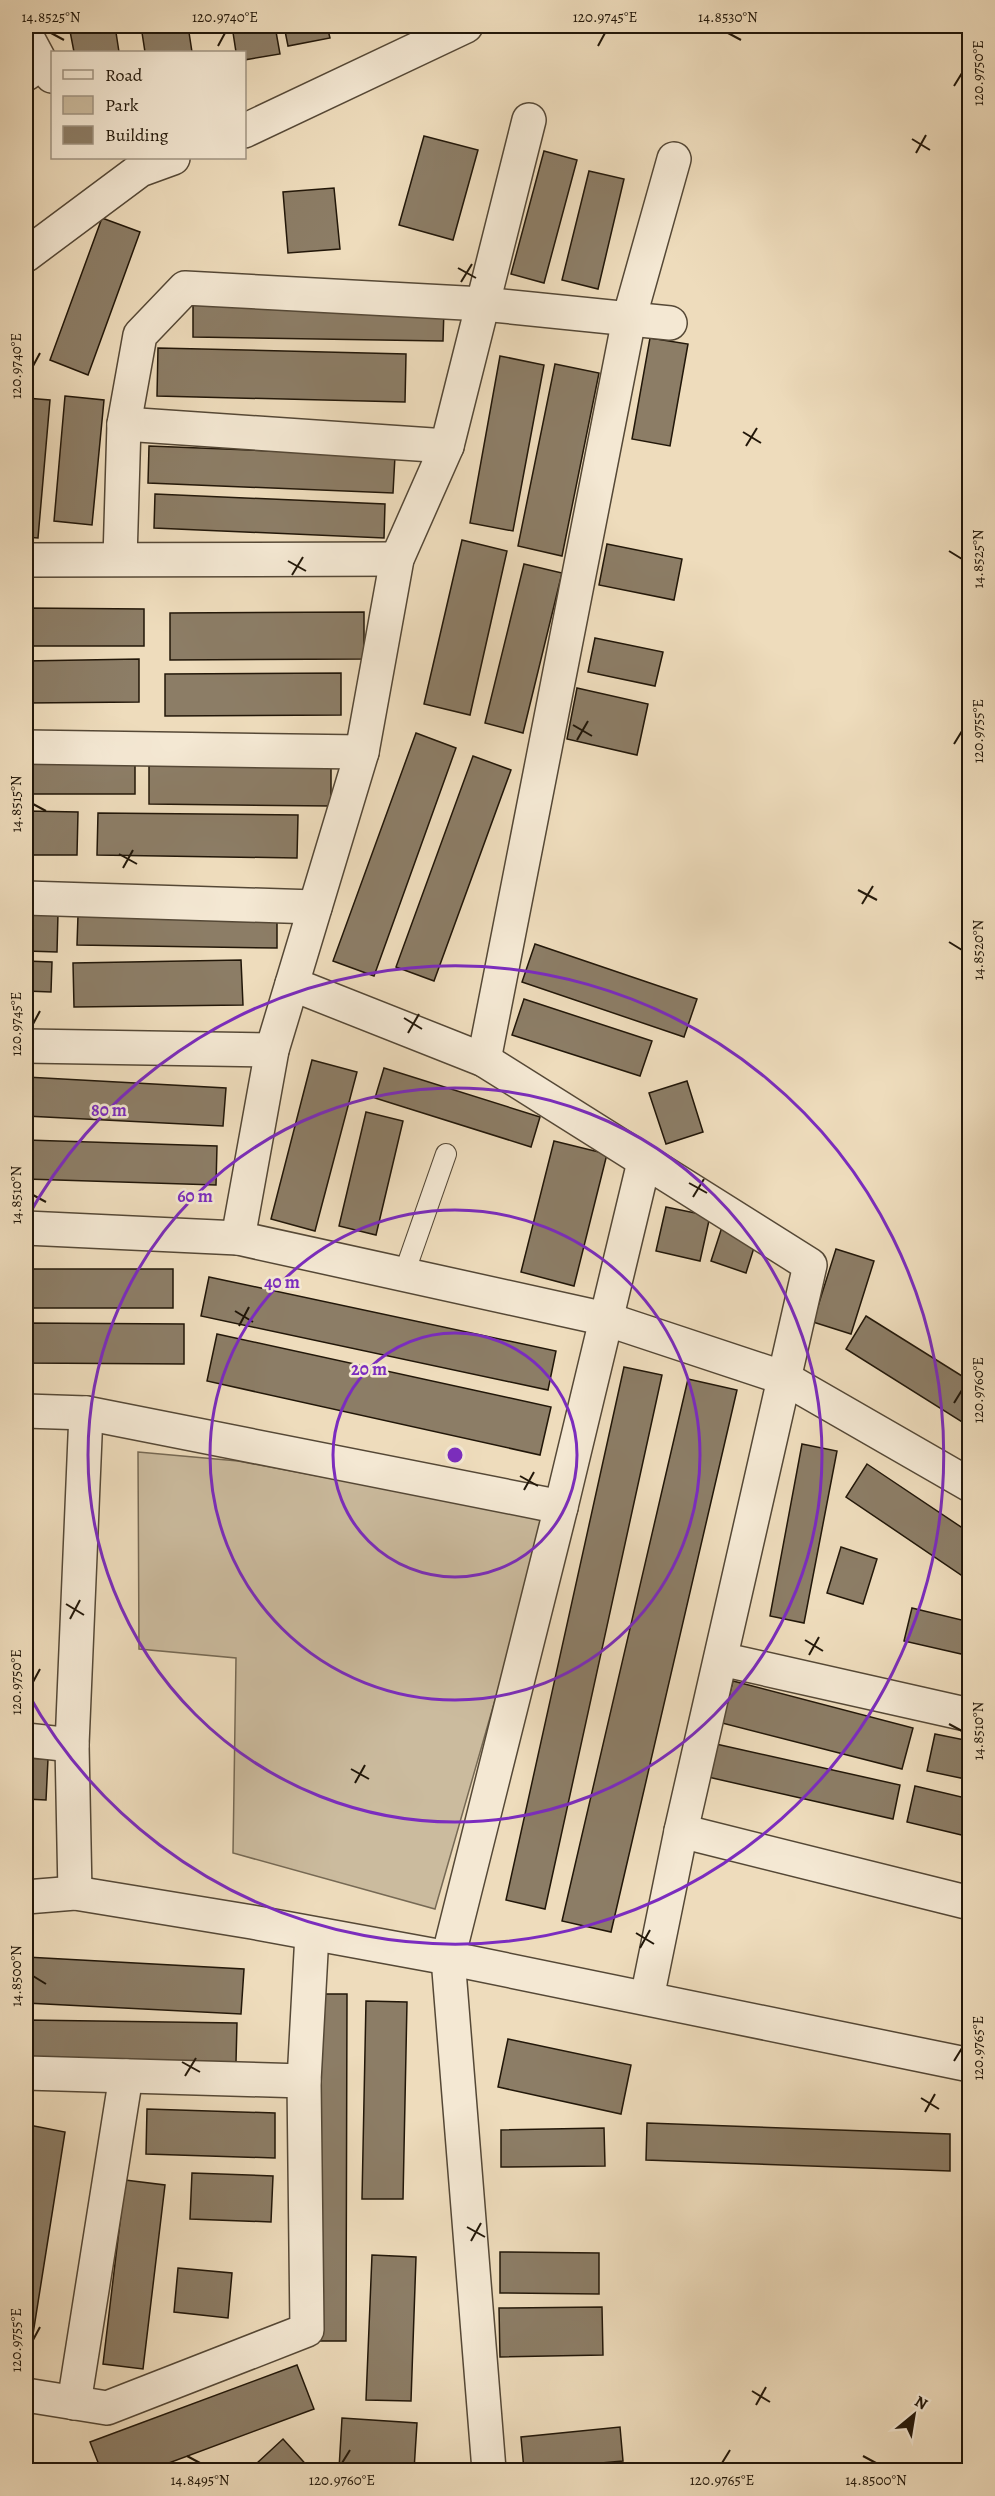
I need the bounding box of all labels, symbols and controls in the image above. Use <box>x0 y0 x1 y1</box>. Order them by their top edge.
text: 14.8525°N <box>21 7 81 27</box>
text: 120.9740°E <box>192 7 258 27</box>
text: 120.9745°E <box>573 7 637 27</box>
text: 14.8530°N <box>698 7 758 27</box>
text: 120.9750°E <box>968 40 988 106</box>
legend <box>51 51 246 159</box>
text: Road <box>105 63 143 87</box>
text: Park <box>105 93 139 117</box>
text: Building <box>105 123 169 147</box>
text: 120.9740°E <box>6 333 26 399</box>
text: 14.8525°N <box>968 529 988 589</box>
text: 120.9755°E <box>968 699 988 763</box>
text: 14.8515°N <box>6 775 26 833</box>
text: 14.8520°N <box>968 919 988 980</box>
text: 120.9745°E <box>6 992 26 1056</box>
text: 80 m <box>91 1098 127 1122</box>
text: 14.8510°N <box>6 1165 26 1224</box>
text: 60 m <box>177 1184 213 1208</box>
text: 40 m <box>264 1270 300 1294</box>
text: 20 m <box>351 1357 387 1381</box>
text: 120.9760°E <box>968 1357 988 1423</box>
centre of rings <box>445 1445 465 1465</box>
text: 120.9750°E <box>6 1649 26 1715</box>
text: 14.8510°N <box>968 1701 988 1760</box>
text: 14.8500°N <box>6 1945 26 2007</box>
text: 120.9765°E <box>968 2016 988 2080</box>
text: 120.9755°E <box>6 2308 26 2372</box>
north arrow <box>884 2385 944 2445</box>
text: N <box>910 2390 932 2415</box>
text: 14.8495°N <box>170 2470 230 2490</box>
text: 120.9760°E <box>309 2470 375 2490</box>
text: 120.9765°E <box>690 2470 754 2490</box>
text: 14.8500°N <box>845 2470 907 2490</box>

